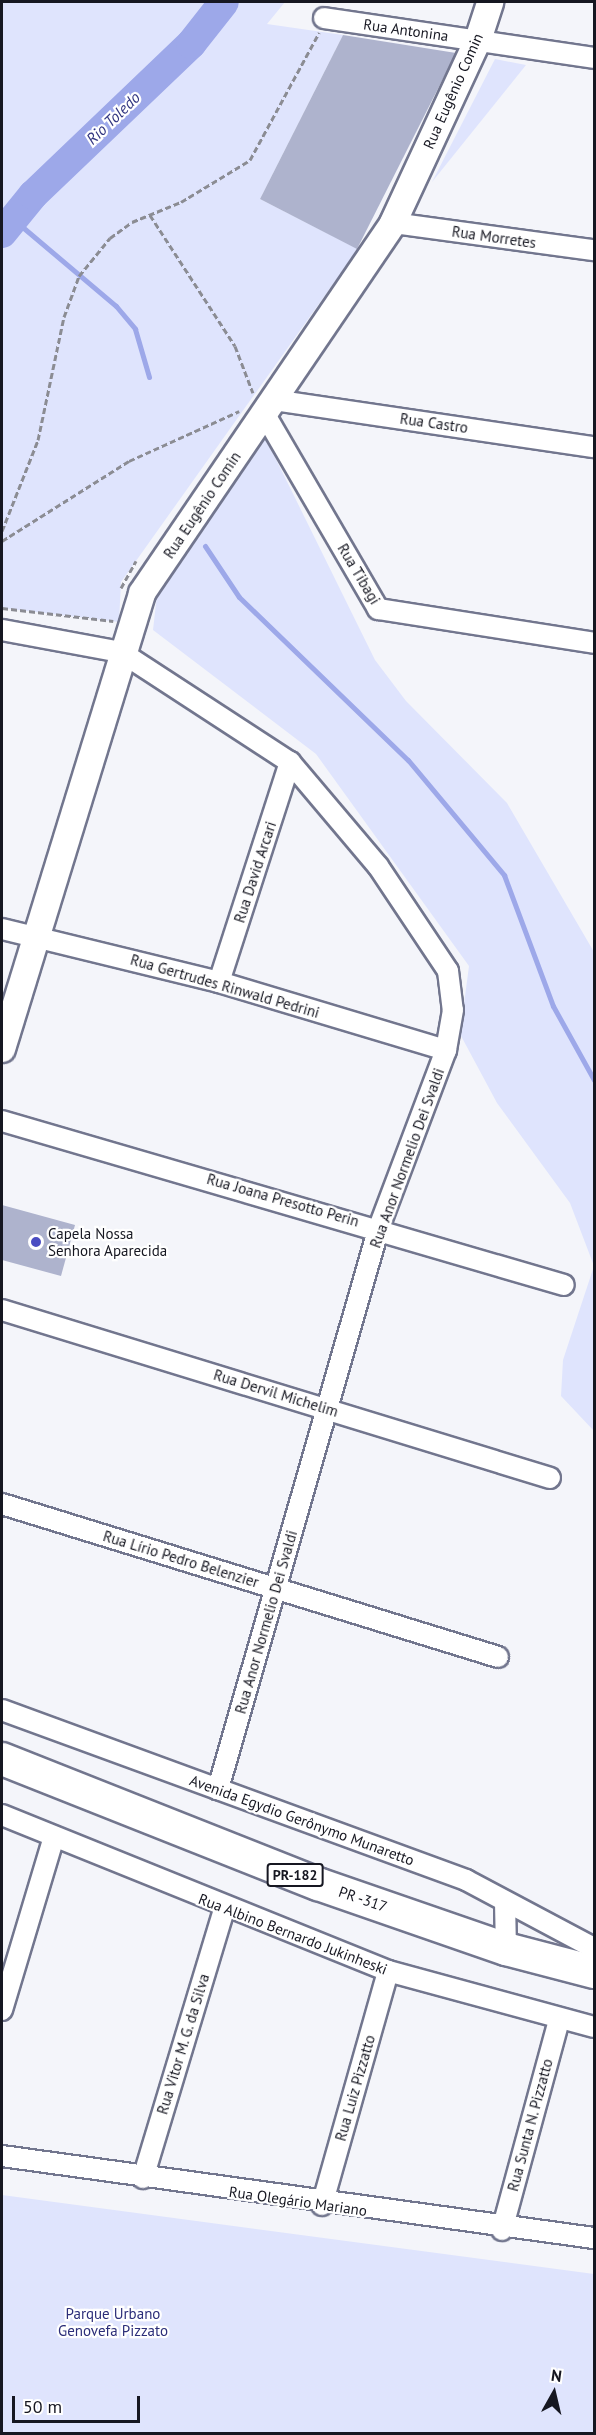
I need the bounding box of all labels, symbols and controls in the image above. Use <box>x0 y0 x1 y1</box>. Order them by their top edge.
street label: Rua Antonina <box>362 15 450 45</box>
street label: Rua Eugênio Comin <box>419 30 487 152</box>
water label: Rio Toledo <box>82 88 144 148</box>
street label: Rua Morretes <box>451 222 537 252</box>
street label: Rua Castro <box>399 409 469 437</box>
street label: Rua Eugênio Comin <box>160 448 244 562</box>
street label: Rua Tibagi <box>334 540 384 608</box>
street label: Rua David Arcari <box>230 819 280 925</box>
street label: Rua Gertrudes Rinwald Pedrini <box>128 950 322 1022</box>
street label: Rua Anor Normelio Dei Svaldi <box>366 1065 448 1251</box>
street label: Rua Joana Presotto Perin <box>205 1170 361 1230</box>
place label: Capela Nossa Senhora Aparecida <box>48 1224 168 1259</box>
marker: Capela Nossa Senhora Aparecida <box>29 1235 43 1249</box>
street label: Rua Dervil Michelim <box>211 1365 341 1421</box>
street label: Rua Lírio Pedro Belenzier <box>101 1527 261 1591</box>
street label: Rua Anor Normelio Dei Svaldi <box>231 1528 301 1716</box>
street label: Avenida Egydio Gerônymo Munaretto <box>187 1771 417 1869</box>
road number: PR-182 <box>266 1864 324 1886</box>
street label: PR -317 <box>336 1882 390 1916</box>
street label: Rua Albino Bernardo Jukinheski <box>196 1890 390 1978</box>
street label: Rua Vitor M. G. da Silva <box>153 1970 213 2118</box>
street label: Rua Luiz Pizzatto <box>331 2033 379 2143</box>
street label: Rua Sunta N. Pizzatto <box>503 2056 557 2194</box>
street label: Rua Olegário Mariano <box>228 2182 368 2220</box>
park label: Parque Urbano Genovefa Pizzato <box>58 2304 168 2339</box>
north arrow <box>524 2363 584 2423</box>
text: N <box>550 2365 563 2386</box>
scale bar <box>15 2384 142 2422</box>
text: 50 m <box>23 2395 62 2418</box>

